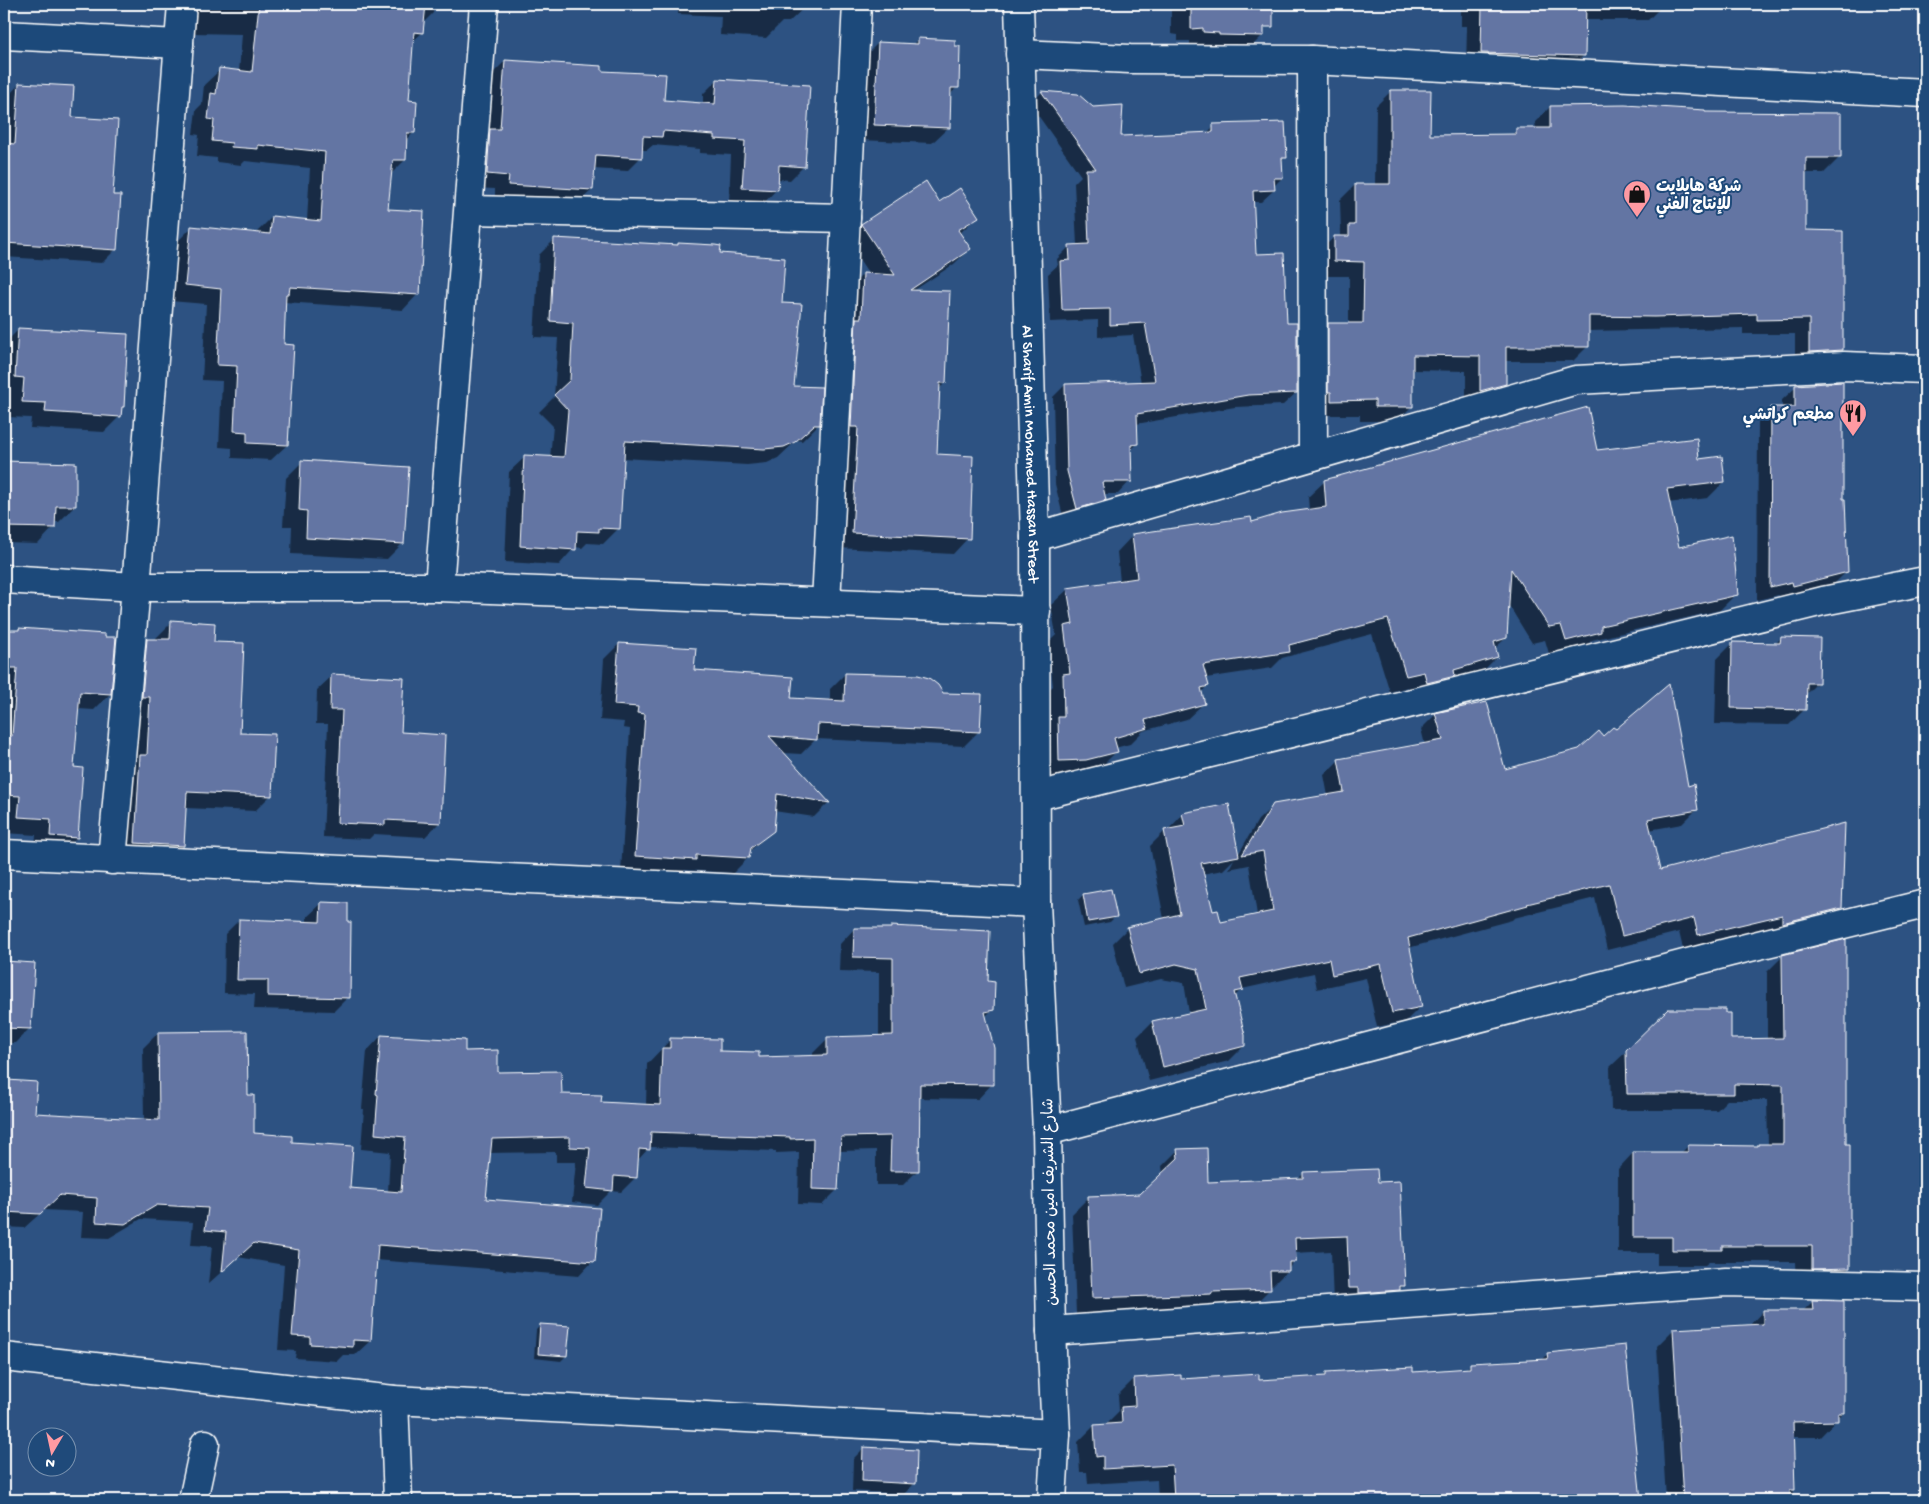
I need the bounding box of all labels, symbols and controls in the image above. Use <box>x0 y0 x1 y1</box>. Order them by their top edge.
place label: شركة هايلايت للإنتاج الفني <box>1656 178 1741 218</box>
shop icon: شركة هايلايت للإنتاج الفني <box>1622 179 1652 218</box>
street label: Al Sharif Amin Mohamed Hassan Street <box>1016 325 1041 584</box>
restaurant icon: مطعم كراتشي <box>1838 398 1868 437</box>
place label: مطعم كراتشي <box>1743 406 1834 428</box>
street label: شارع الشريف امين محمد الحسن <box>1040 1098 1063 1306</box>
north arrow <box>28 1426 78 1476</box>
text: N <box>45 1453 56 1471</box>

